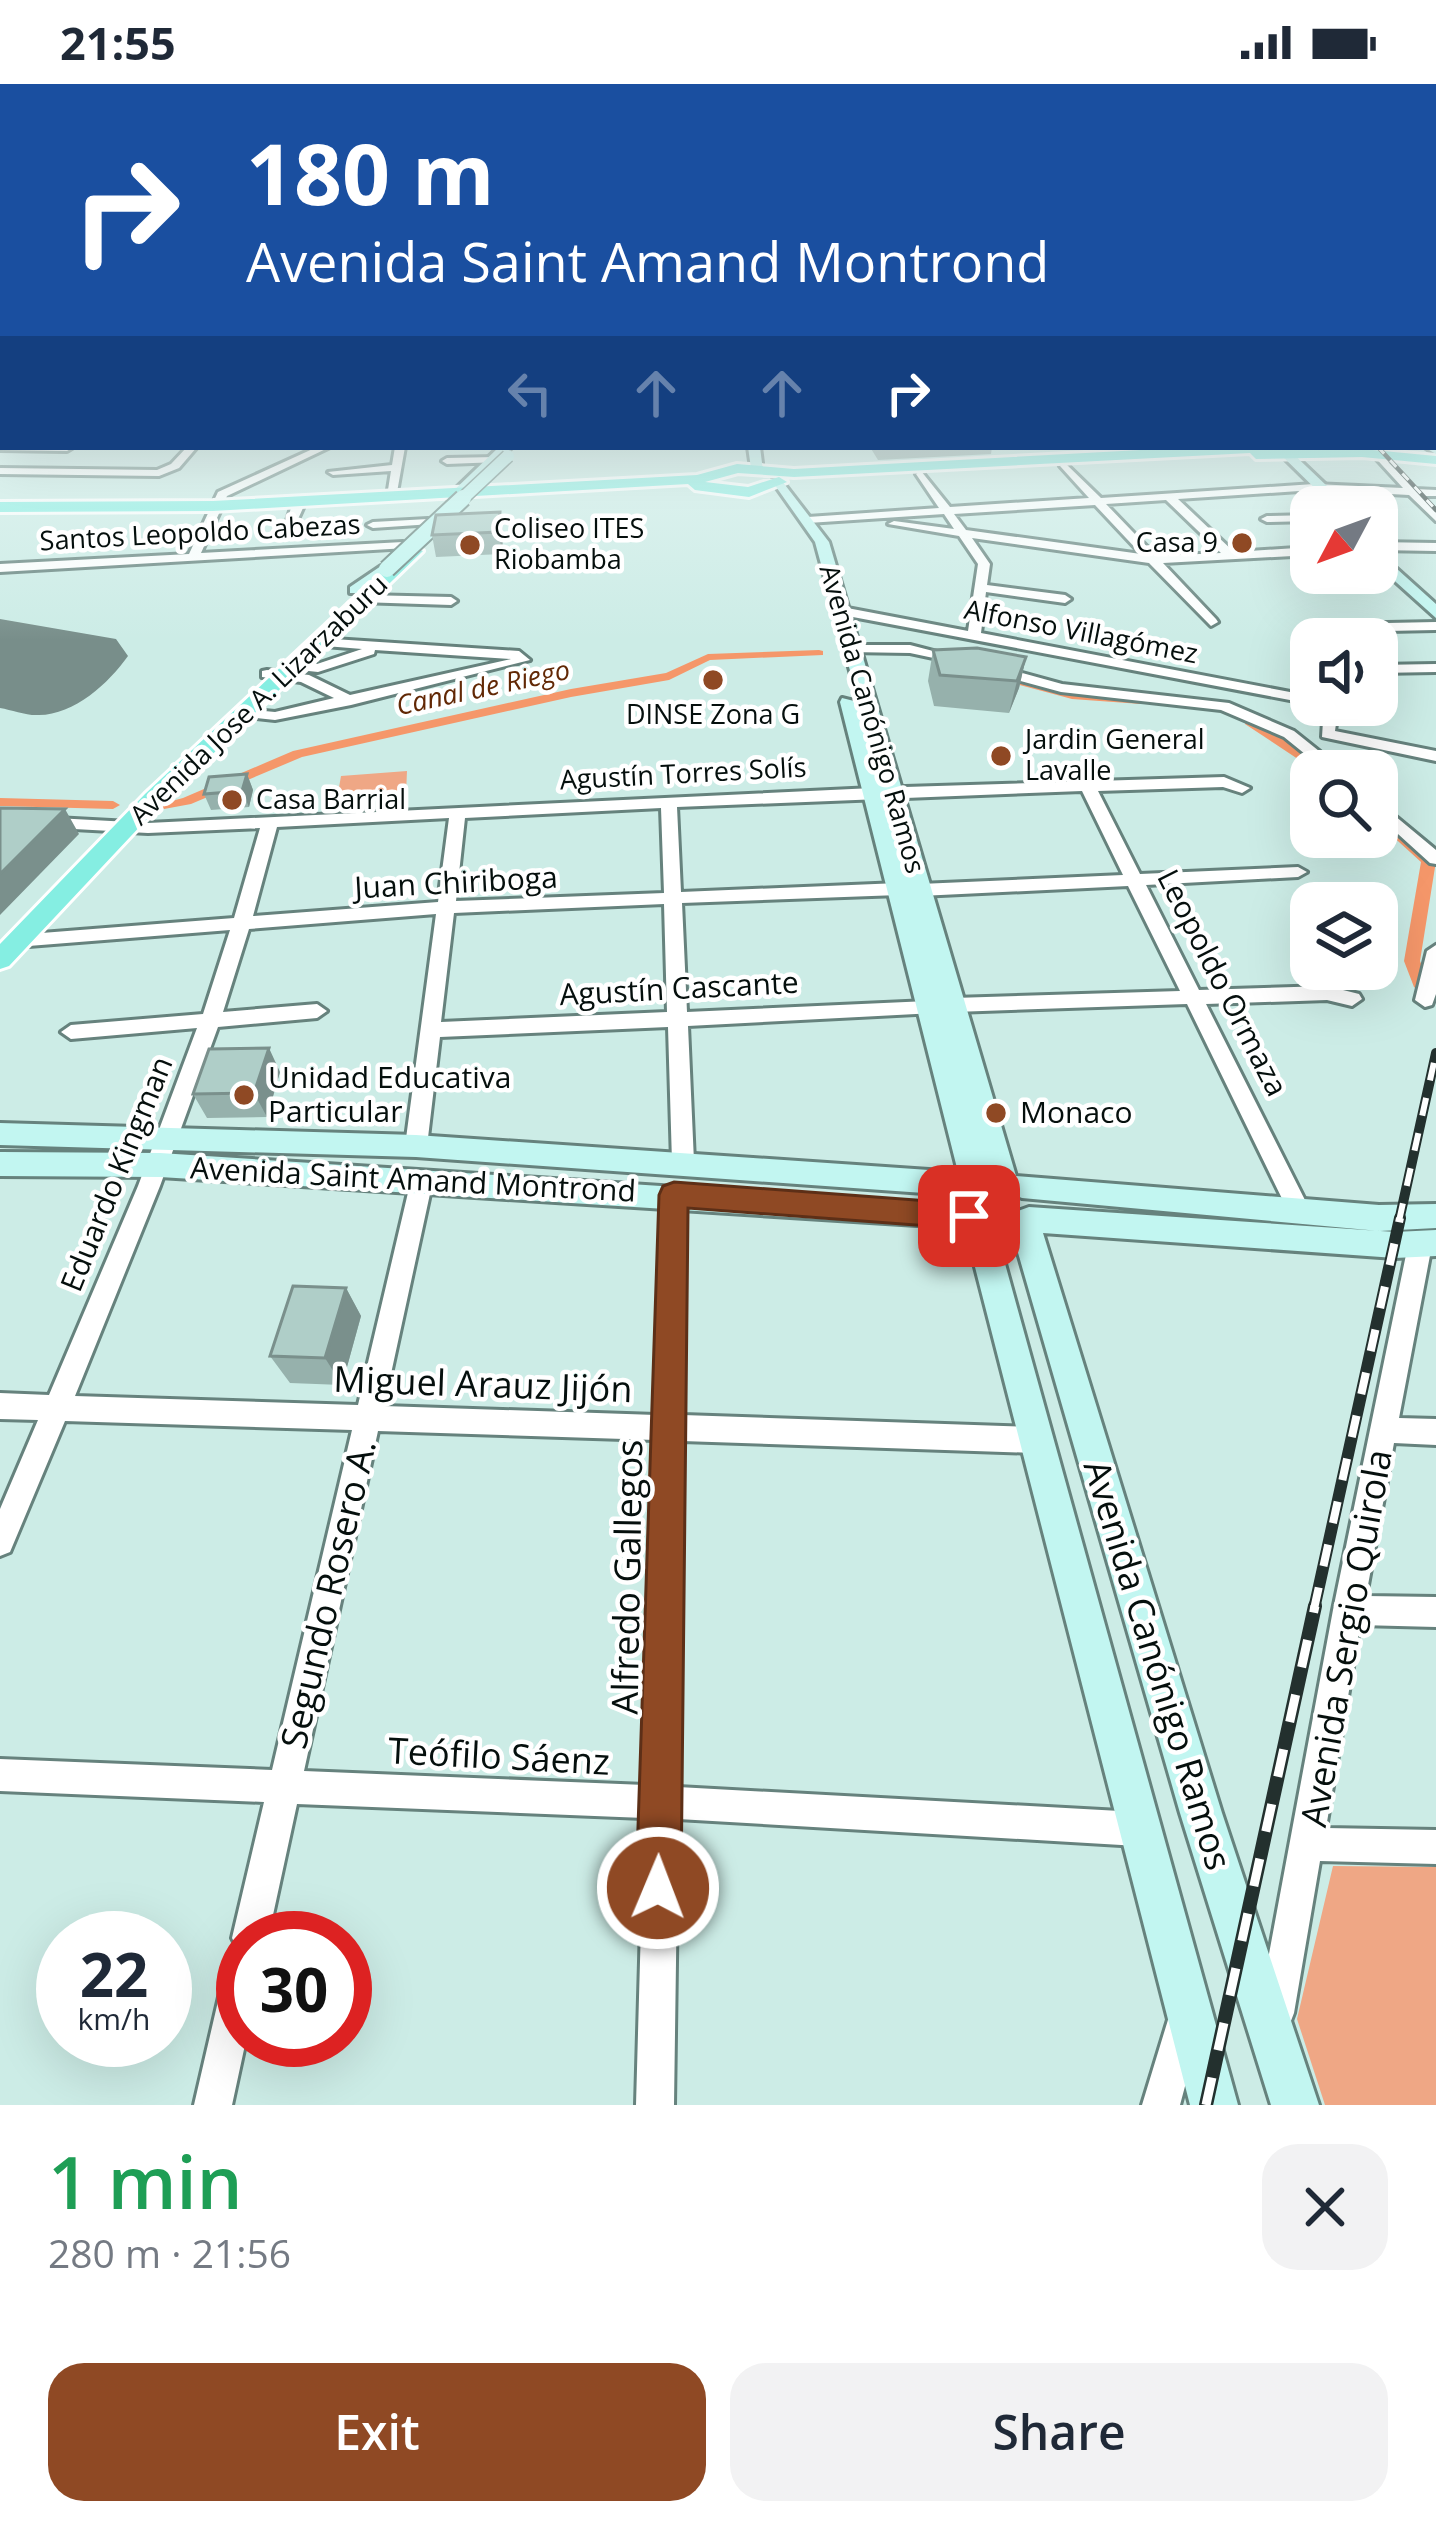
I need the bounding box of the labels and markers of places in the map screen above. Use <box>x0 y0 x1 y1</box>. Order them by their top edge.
place label: Coliseo ITES Riobamba <box>494 509 644 577</box>
place label: Casa 9 <box>1136 523 1218 560</box>
marker: Casa 9 <box>1229 530 1255 556</box>
marker: Coliseo ITES Riobamba <box>457 532 483 558</box>
marker: DINSE Zona G <box>700 667 726 693</box>
place label: DINSE Zona G <box>626 695 800 732</box>
place label: Jardin General Lavalle <box>1022 720 1205 788</box>
marker: Jardin General Lavalle <box>988 743 1014 769</box>
place label: Casa Barrial <box>256 780 406 817</box>
marker: Casa Barrial <box>219 787 245 813</box>
place label: Unidad Educativa Particular <box>268 1056 511 1131</box>
marker: Unidad Educativa Particular <box>231 1082 257 1108</box>
place label: Monaco <box>1020 1091 1133 1132</box>
marker: Monaco <box>983 1100 1009 1126</box>
pin <box>918 1165 1020 1267</box>

